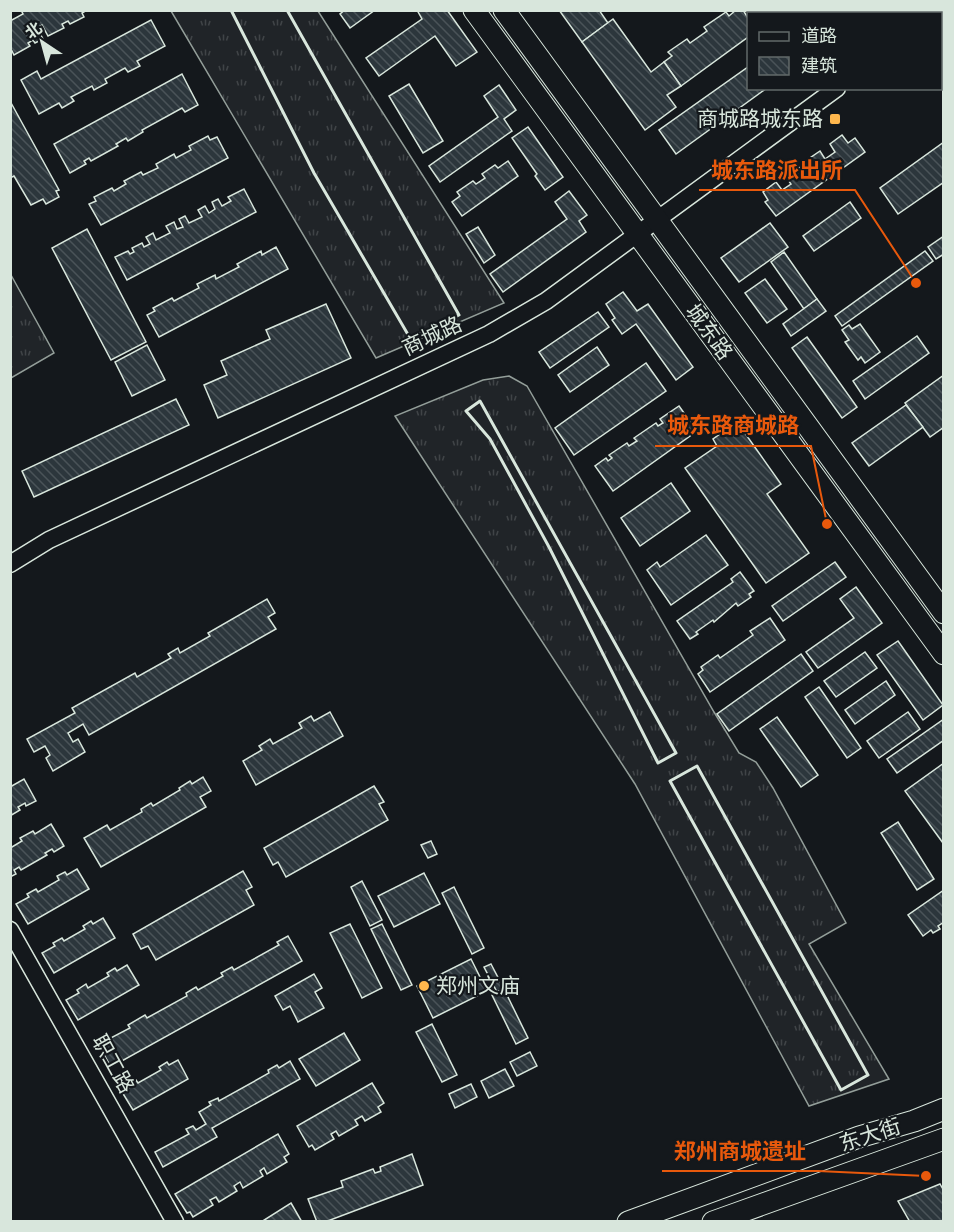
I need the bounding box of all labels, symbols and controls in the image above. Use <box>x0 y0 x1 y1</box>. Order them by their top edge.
north arrow <box>12 12 72 72</box>
legend <box>747 12 942 90</box>
text: 北 <box>21 18 46 43</box>
text: 道路 <box>801 25 837 47</box>
text: 建筑 <box>801 55 837 77</box>
place label: 商城路城东路 <box>697 106 823 132</box>
marker: 商城路城东路 <box>828 112 842 126</box>
callout: 城东路派出所 <box>699 150 855 190</box>
text: 城东路派出所 <box>711 157 843 184</box>
street label: 城东路 <box>680 299 738 365</box>
street label: 商城路 <box>398 311 466 361</box>
callout: 城东路商城路 <box>655 406 811 446</box>
text: 城东路商城路 <box>667 412 799 439</box>
place label: 郑州文庙 <box>436 973 520 999</box>
marker: 郑州文庙 <box>417 979 431 993</box>
street label: 职工路 <box>86 1030 140 1098</box>
street label: 东大街 <box>836 1113 904 1157</box>
callout: 郑州商城遗址 <box>662 1131 818 1171</box>
text: 郑州商城遗址 <box>674 1138 806 1165</box>

